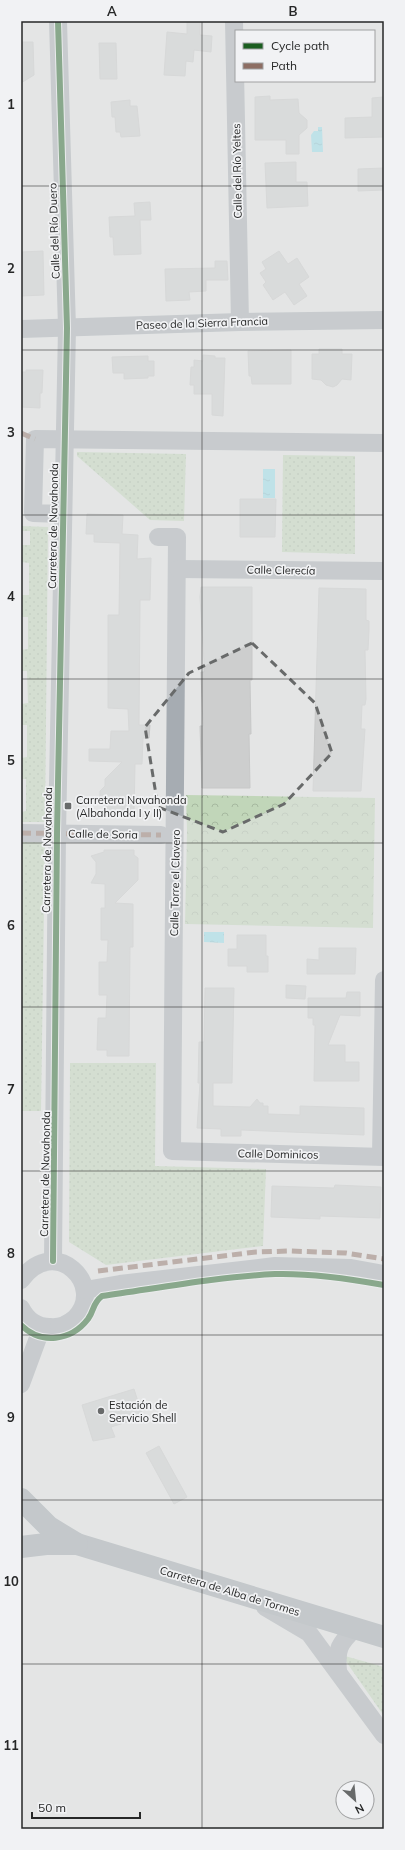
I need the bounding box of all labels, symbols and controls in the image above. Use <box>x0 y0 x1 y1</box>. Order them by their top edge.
text: A <box>107 3 117 19</box>
text: B <box>289 3 298 19</box>
legend <box>235 30 375 82</box>
text: Cycle path <box>271 38 329 53</box>
text: Path <box>271 58 297 73</box>
text: 1 <box>7 96 15 112</box>
street label: Calle del Río Yeltes <box>229 123 245 219</box>
street label: Calle del Río Duero <box>45 183 63 279</box>
text: 2 <box>7 260 15 276</box>
street label: Paseo de la Sierra Francia <box>136 314 268 332</box>
text: 3 <box>7 424 15 440</box>
street label: Carretera de Navahonda <box>45 463 61 589</box>
street label: Calle Clerecía <box>247 562 315 578</box>
text: 4 <box>7 588 15 604</box>
text: 5 <box>7 752 15 768</box>
street label: Carretera de Navahonda <box>39 787 55 913</box>
place label: Carretera Navahonda (Albahonda I y II) <box>76 793 187 820</box>
marker: Carretera Navahonda (Albahonda I y II) <box>63 801 73 811</box>
street label: Calle de Soria <box>68 826 138 842</box>
street label: Calle Torre el Clavero <box>167 829 183 937</box>
text: 6 <box>7 917 15 933</box>
text: 7 <box>7 1081 15 1097</box>
street label: Carretera de Navahonda <box>37 1111 53 1237</box>
street label: Calle Dominicos <box>237 1146 319 1162</box>
text: 8 <box>7 1245 15 1261</box>
place label: Estación de Servicio Shell <box>109 1398 176 1425</box>
marker: Estación de Servicio Shell <box>96 1406 106 1416</box>
text: 9 <box>7 1409 15 1425</box>
street label: Carretera de Alba de Tormes <box>158 1563 302 1619</box>
text: 10 <box>3 1573 19 1589</box>
text: 11 <box>3 1737 19 1753</box>
north arrow <box>335 1780 375 1820</box>
scale bar <box>32 1794 140 1820</box>
text: 50 m <box>38 1800 66 1815</box>
text: N <box>353 1801 366 1817</box>

